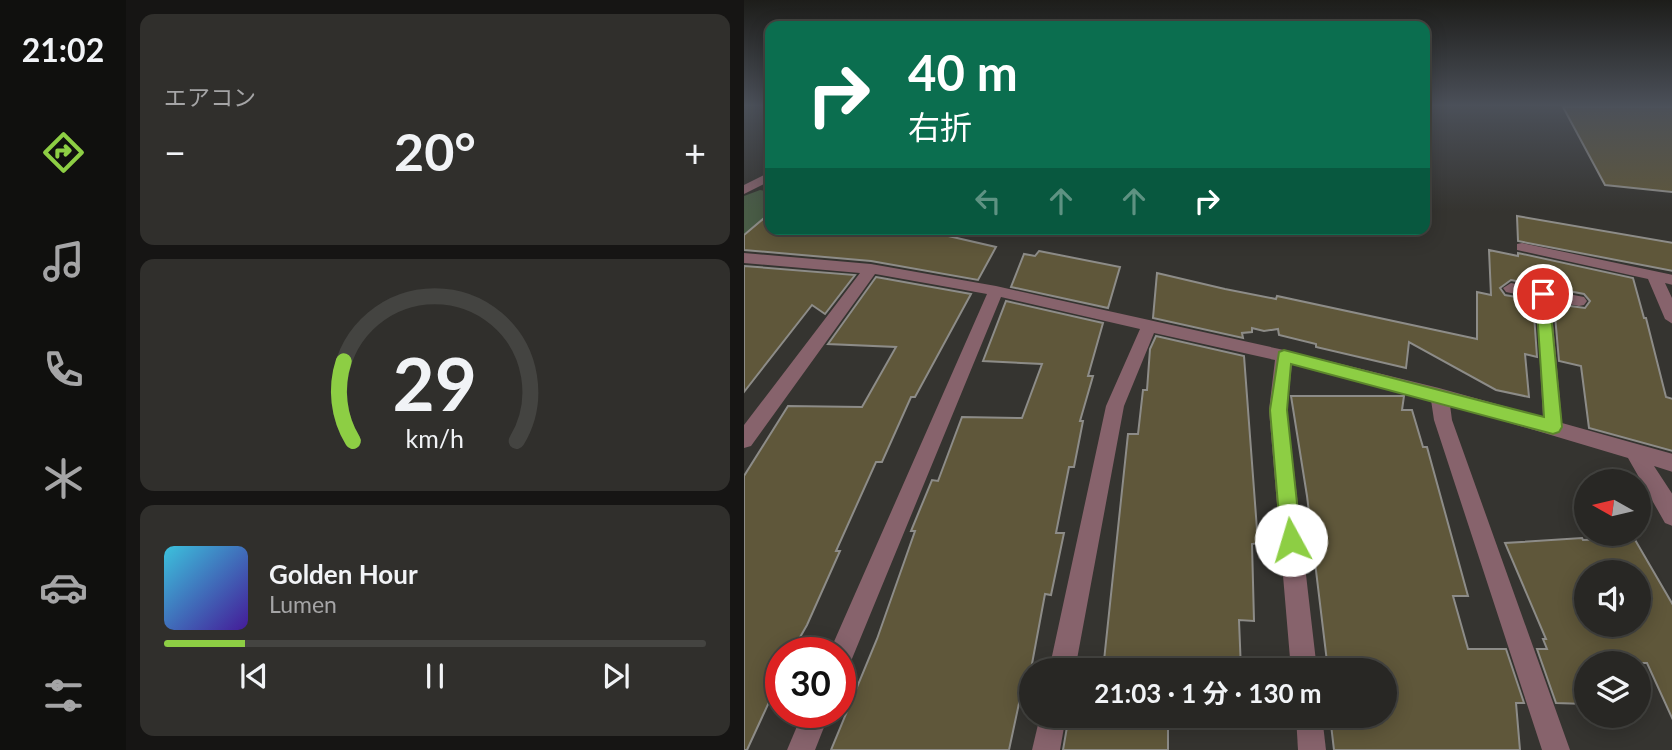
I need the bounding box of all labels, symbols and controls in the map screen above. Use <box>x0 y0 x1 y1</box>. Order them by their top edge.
text: 21:02 <box>22 30 104 69</box>
text: 40 m <box>908 43 1018 101</box>
icon: right <box>793 49 884 140</box>
text: エアコン <box>164 83 256 111</box>
text: 右折 <box>908 107 972 146</box>
text: 20° <box>394 120 476 182</box>
icon: directions <box>39 128 88 177</box>
text: − <box>164 129 186 175</box>
text: + <box>684 129 706 175</box>
icon: left <box>969 182 1007 220</box>
icon: ahead <box>1042 182 1080 220</box>
icon: ahead <box>1115 182 1153 220</box>
icon: right <box>1188 182 1226 220</box>
icon: music <box>39 237 88 286</box>
pin <box>1513 264 1573 324</box>
icon: arrive <box>1524 275 1562 313</box>
text: 29 <box>393 339 477 427</box>
icon: phone <box>39 345 88 394</box>
text: km/h <box>406 423 464 453</box>
icon: climate <box>39 454 88 503</box>
north arrow <box>1574 469 1650 546</box>
map controls <box>1574 469 1651 728</box>
position arrow <box>1254 503 1328 577</box>
text: Golden Hour <box>269 558 418 590</box>
button: sound <box>1574 560 1651 637</box>
icon: car <box>39 563 88 612</box>
text: Lumen <box>269 590 337 618</box>
speed limit sign: 30 <box>765 637 856 728</box>
button: layers <box>1574 651 1651 728</box>
icon: previous <box>235 657 273 695</box>
icon: pause <box>416 657 454 695</box>
icon: next <box>597 657 635 695</box>
icon: filters <box>39 671 88 720</box>
text: 21:03 · 1 分 · 130 m <box>1094 677 1322 709</box>

